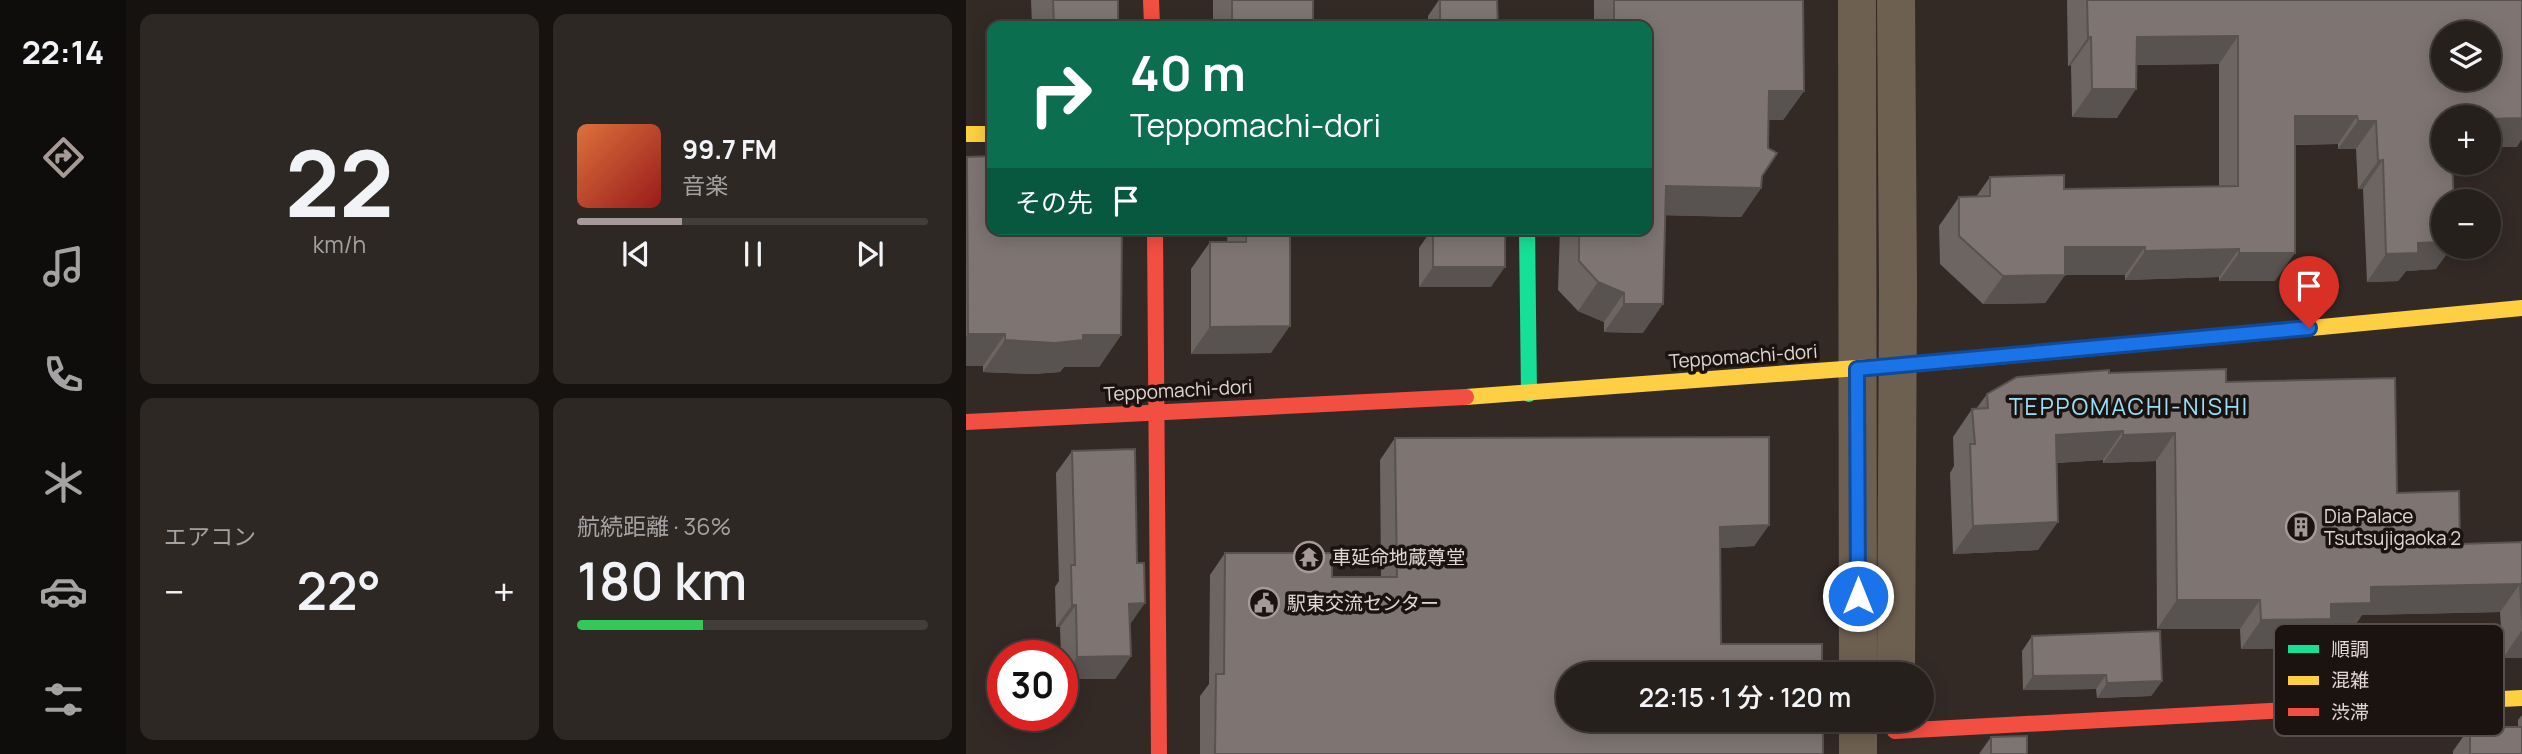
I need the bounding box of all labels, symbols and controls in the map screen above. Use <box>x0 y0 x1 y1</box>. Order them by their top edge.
map controls <box>2431 21 2501 259</box>
button: layers <box>2431 21 2501 91</box>
text: 22:14 <box>22 30 104 74</box>
text: 40 m <box>1130 39 1246 106</box>
icon: right <box>1015 49 1106 140</box>
text: Teppomachi-dori <box>1130 103 1381 147</box>
button: + <box>2431 105 2501 175</box>
text: 22 <box>285 120 394 244</box>
text: 99.7 FM <box>682 131 777 167</box>
icon: directions <box>39 133 88 182</box>
text: 音楽 <box>682 169 728 201</box>
icon: arrive <box>1107 182 1145 220</box>
text: その先 <box>1015 184 1093 220</box>
button: − <box>2431 189 2501 259</box>
text: km/h <box>313 228 366 260</box>
icon: previous <box>617 235 655 273</box>
icon: pause <box>734 235 772 273</box>
icon: next <box>851 235 889 273</box>
icon: music <box>39 242 88 291</box>
pin <box>2279 256 2339 328</box>
icon: arrive <box>2290 267 2328 305</box>
street label: Teppomachi-dori <box>1668 338 1818 374</box>
icon: phone <box>39 350 88 399</box>
street label: Teppomachi-dori <box>1103 373 1253 407</box>
district label: TEPPOMACHI-NISHI <box>2009 390 2249 422</box>
icon: climate <box>39 458 88 507</box>
place label: Dia Palace Tsutsujigaoka 2 <box>2324 503 2461 551</box>
text: 航続距離 · 36% <box>577 510 731 542</box>
building icon: Dia Palace Tsutsujigaoka 2 <box>2284 510 2318 544</box>
text: エアコン <box>164 520 256 552</box>
temple icon: 車延命地蔵尊堂 <box>1292 540 1326 574</box>
place label: 車延命地蔵尊堂 <box>1332 544 1465 570</box>
text: 180 km <box>577 545 747 616</box>
text: 22° <box>297 555 381 626</box>
position arrow <box>1821 559 1895 633</box>
text: − <box>164 565 185 617</box>
text: + <box>493 565 515 617</box>
icon: car <box>39 567 88 616</box>
public building icon: 駅東交流センター <box>1247 586 1281 620</box>
place label: 駅東交流センター <box>1287 590 1439 616</box>
legend <box>2274 624 2504 736</box>
text: 順調 <box>2331 636 2369 662</box>
speed limit sign: 30 <box>987 640 1078 731</box>
text: 混雑 <box>2331 667 2369 693</box>
icon: filters <box>39 675 88 724</box>
text: 22:15 · 1 分 · 120 m <box>1639 679 1851 715</box>
text: 渋滞 <box>2331 699 2369 725</box>

